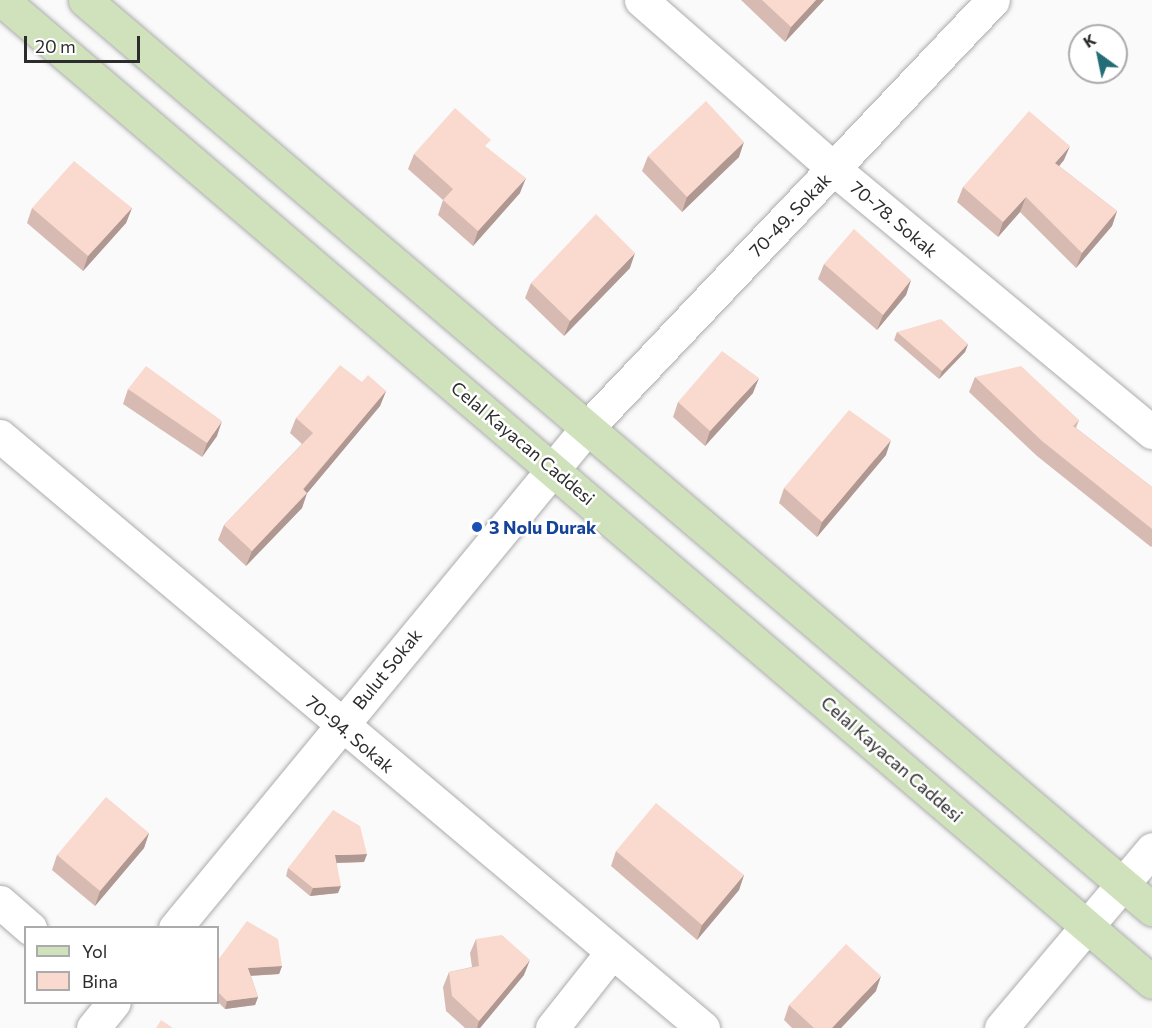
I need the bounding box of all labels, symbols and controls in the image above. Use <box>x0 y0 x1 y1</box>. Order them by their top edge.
scale bar <box>27 24 142 62</box>
north arrow <box>1068 24 1128 84</box>
text: K <box>1079 29 1099 51</box>
text: 20 m <box>35 35 76 57</box>
street label: 70-49. Sokak <box>745 169 835 261</box>
street label: 70-78. Sokak <box>846 176 942 262</box>
street label: Celal Kayacan Caddesi <box>447 377 599 509</box>
place label: 3 Nolu Durak <box>489 516 596 538</box>
marker: 3 Nolu Durak <box>470 520 484 534</box>
street label: Bulut Sokak <box>348 624 426 714</box>
street label: 70-94. Sokak <box>302 691 398 777</box>
street label: Celal Kayacan Caddesi <box>817 692 967 826</box>
legend <box>24 926 219 1004</box>
text: Yol <box>82 940 107 962</box>
text: Bina <box>82 970 118 992</box>

